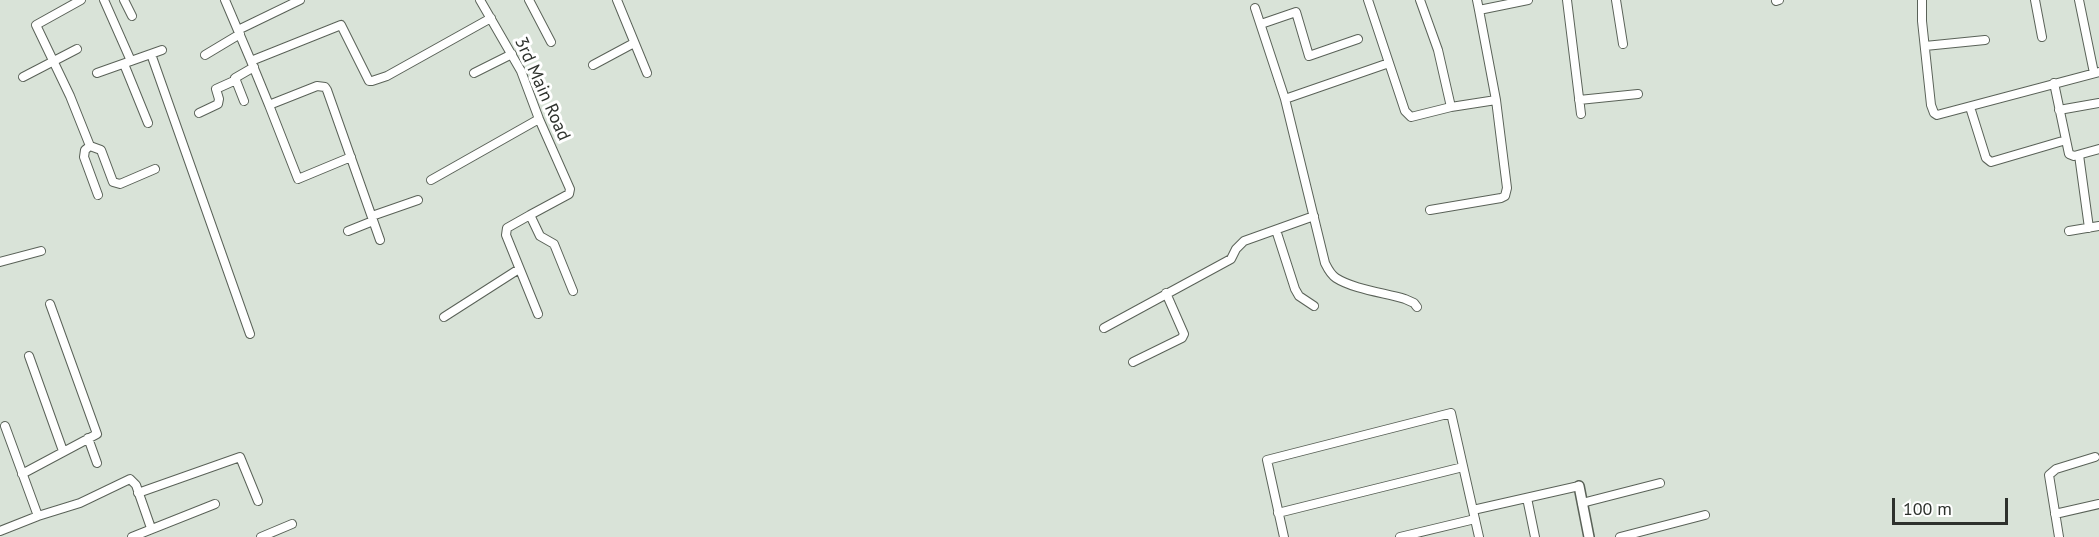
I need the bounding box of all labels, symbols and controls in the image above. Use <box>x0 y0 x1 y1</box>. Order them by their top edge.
street label: 3rd Main Road <box>510 34 574 144</box>
scale bar <box>1895 486 2010 524</box>
text: 100 m <box>1903 497 1952 520</box>

